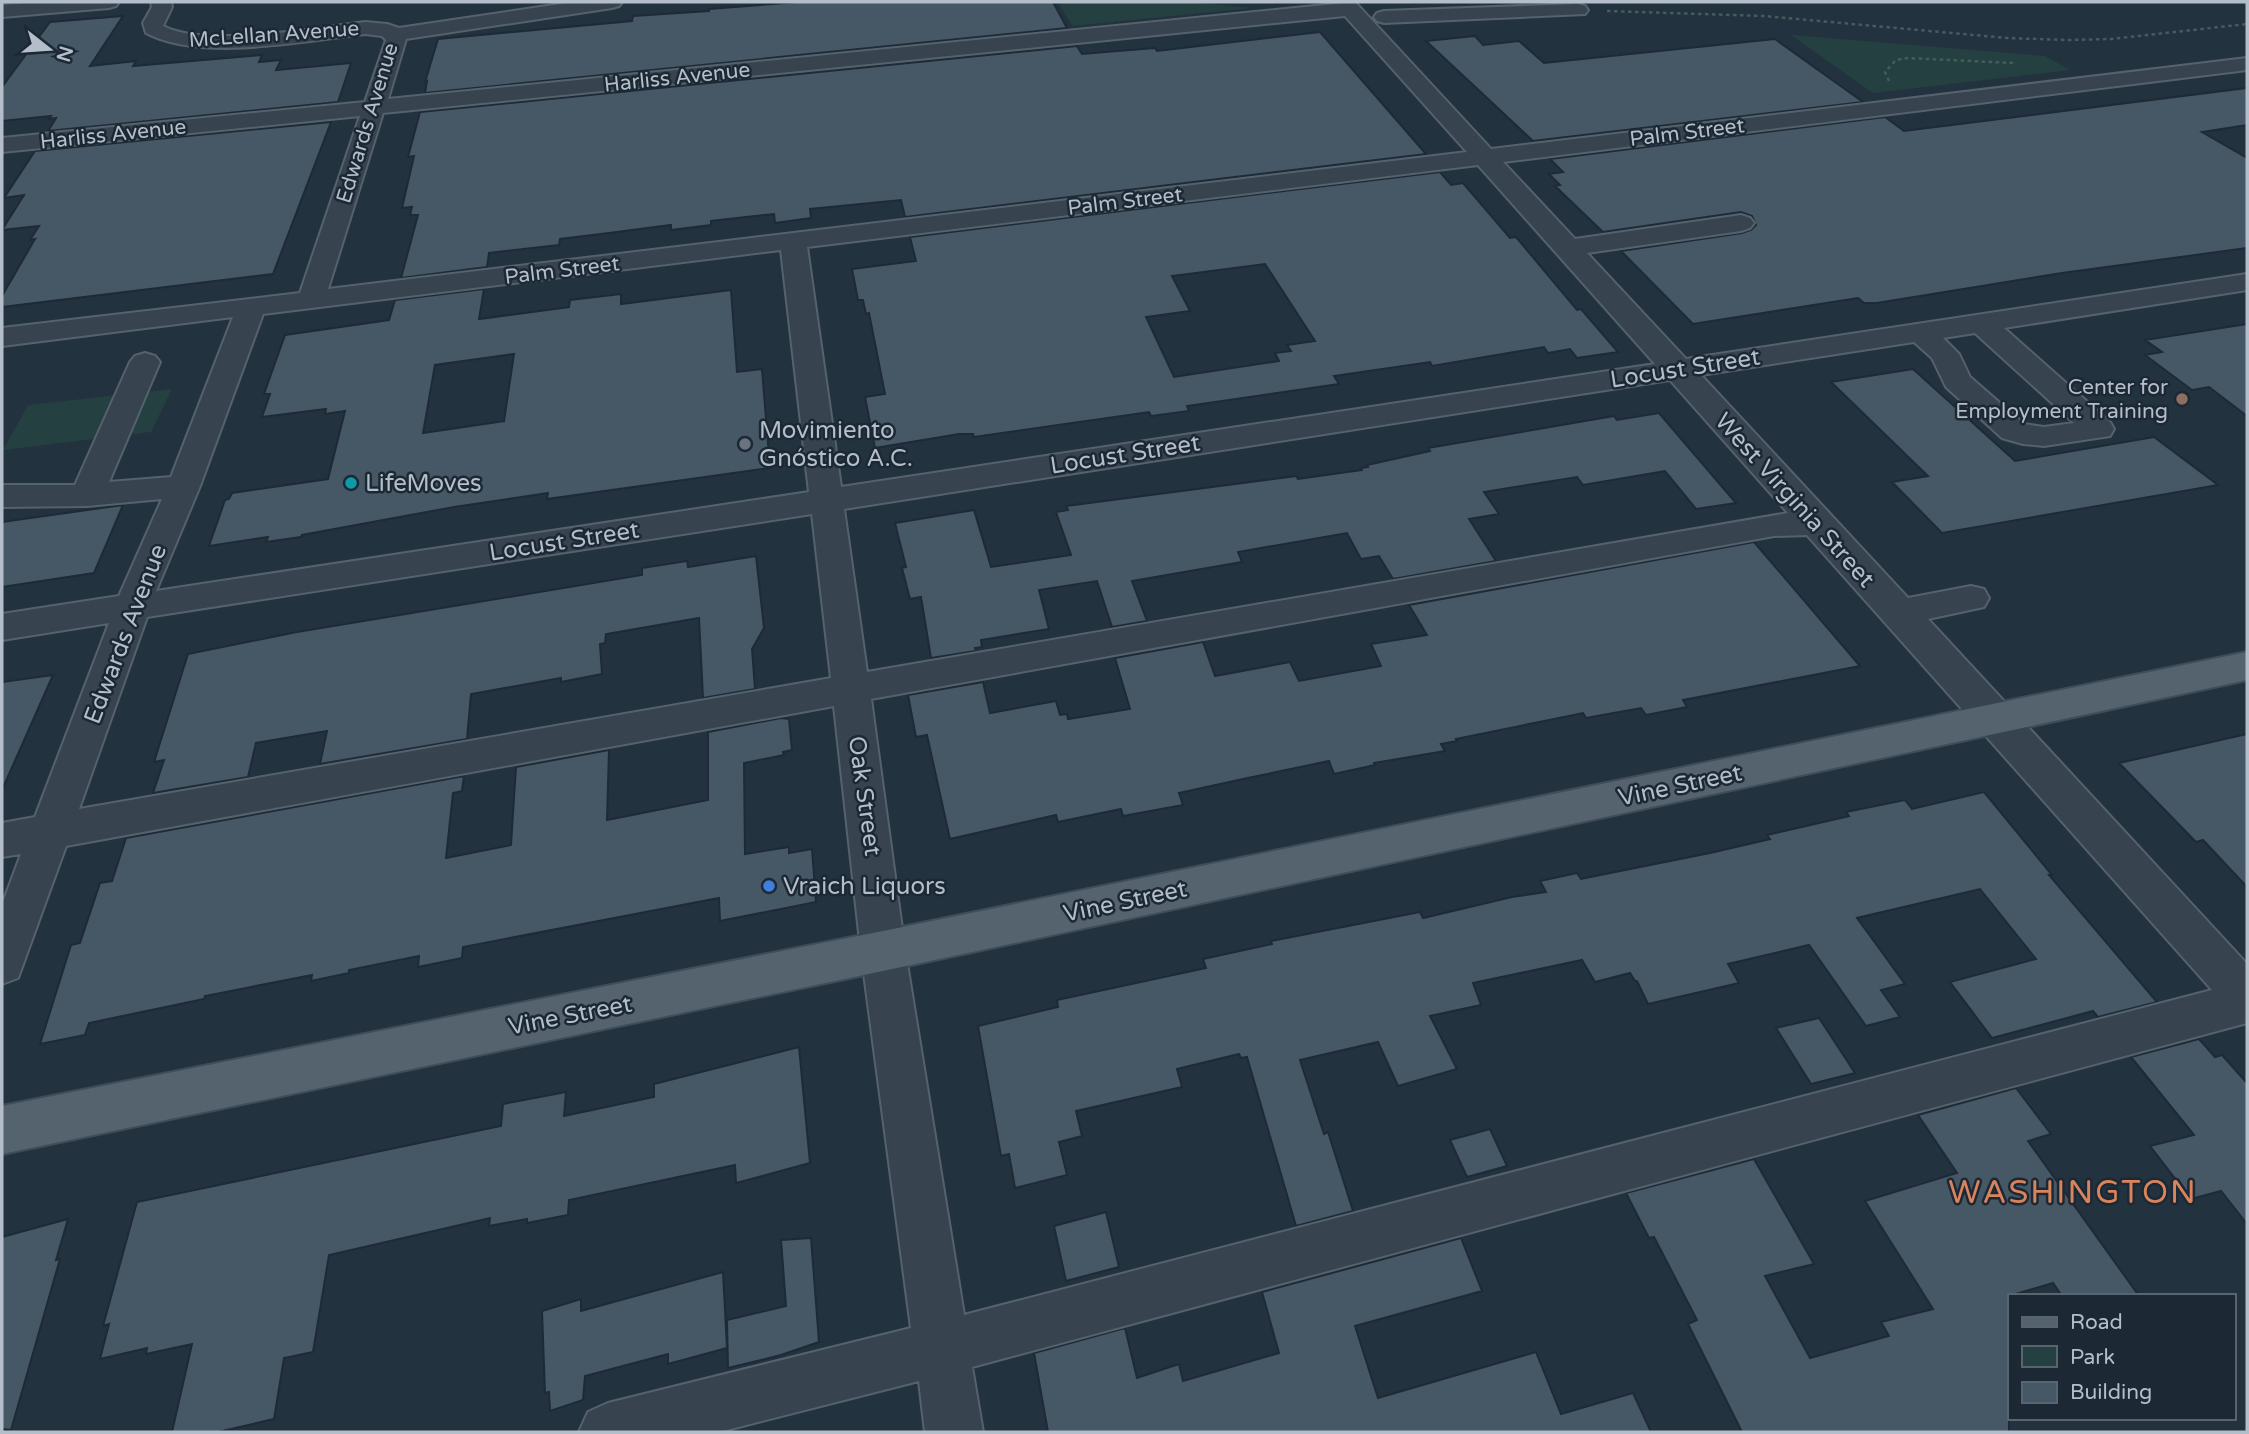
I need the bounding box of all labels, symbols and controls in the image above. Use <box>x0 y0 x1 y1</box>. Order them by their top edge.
north arrow <box>14 14 84 84</box>
street label: McLellan Avenue <box>188 16 360 53</box>
street label: Edwards Avenue <box>331 40 404 206</box>
text: N <box>52 43 77 64</box>
street label: Harliss Avenue <box>603 57 752 98</box>
street label: Palm Street <box>1628 113 1746 152</box>
street label: Harliss Avenue <box>39 114 188 155</box>
street label: Palm Street <box>1066 182 1184 221</box>
street label: Palm Street <box>503 251 621 290</box>
street label: Locust Street <box>1608 342 1762 395</box>
place label: Center for Employment Training <box>1955 375 2168 424</box>
marker: Center for Employment Training <box>2174 391 2190 407</box>
street label: West Virginia Street <box>1709 407 1881 594</box>
place label: Movimiento Gnóstico A.C. <box>759 416 913 473</box>
street label: Locust Street <box>1048 428 1202 481</box>
marker: Movimiento Gnóstico A.C. <box>737 436 753 452</box>
place label: LifeMoves <box>365 469 482 498</box>
marker: LifeMoves <box>343 475 359 491</box>
street label: Locust Street <box>487 515 641 568</box>
street label: Edwards Avenue <box>78 540 173 728</box>
street label: Oak Street <box>842 734 887 858</box>
street label: Vine Street <box>1616 758 1744 813</box>
place label: Vraich Liquors <box>783 872 946 901</box>
street label: Vine Street <box>1061 874 1189 929</box>
marker: Vraich Liquors <box>761 878 777 894</box>
street label: Vine Street <box>506 989 634 1042</box>
district label: WASHINGTON <box>1948 1174 2198 1212</box>
legend <box>2008 1294 2235 1420</box>
text: Road <box>2070 1310 2123 1335</box>
text: Park <box>2070 1345 2115 1370</box>
text: Building <box>2070 1380 2152 1405</box>

